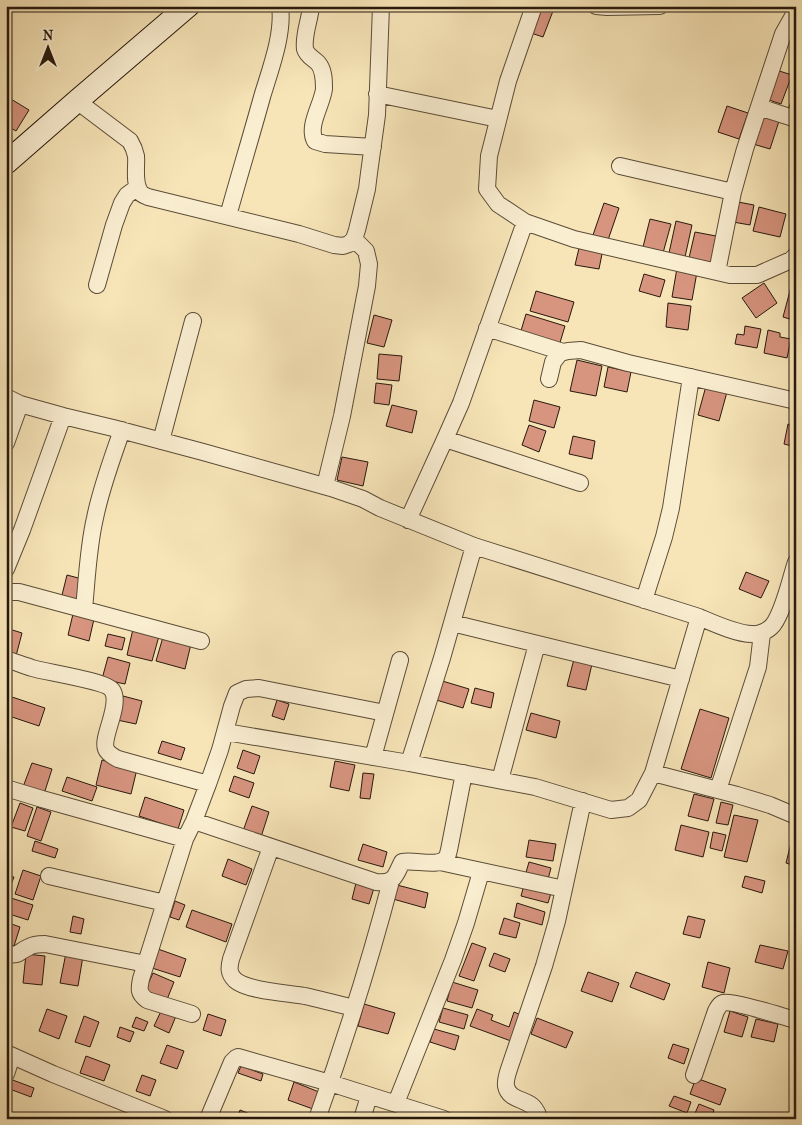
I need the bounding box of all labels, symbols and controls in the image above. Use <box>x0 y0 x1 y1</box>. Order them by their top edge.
north arrow <box>22 22 72 72</box>
text: N <box>43 27 54 44</box>

